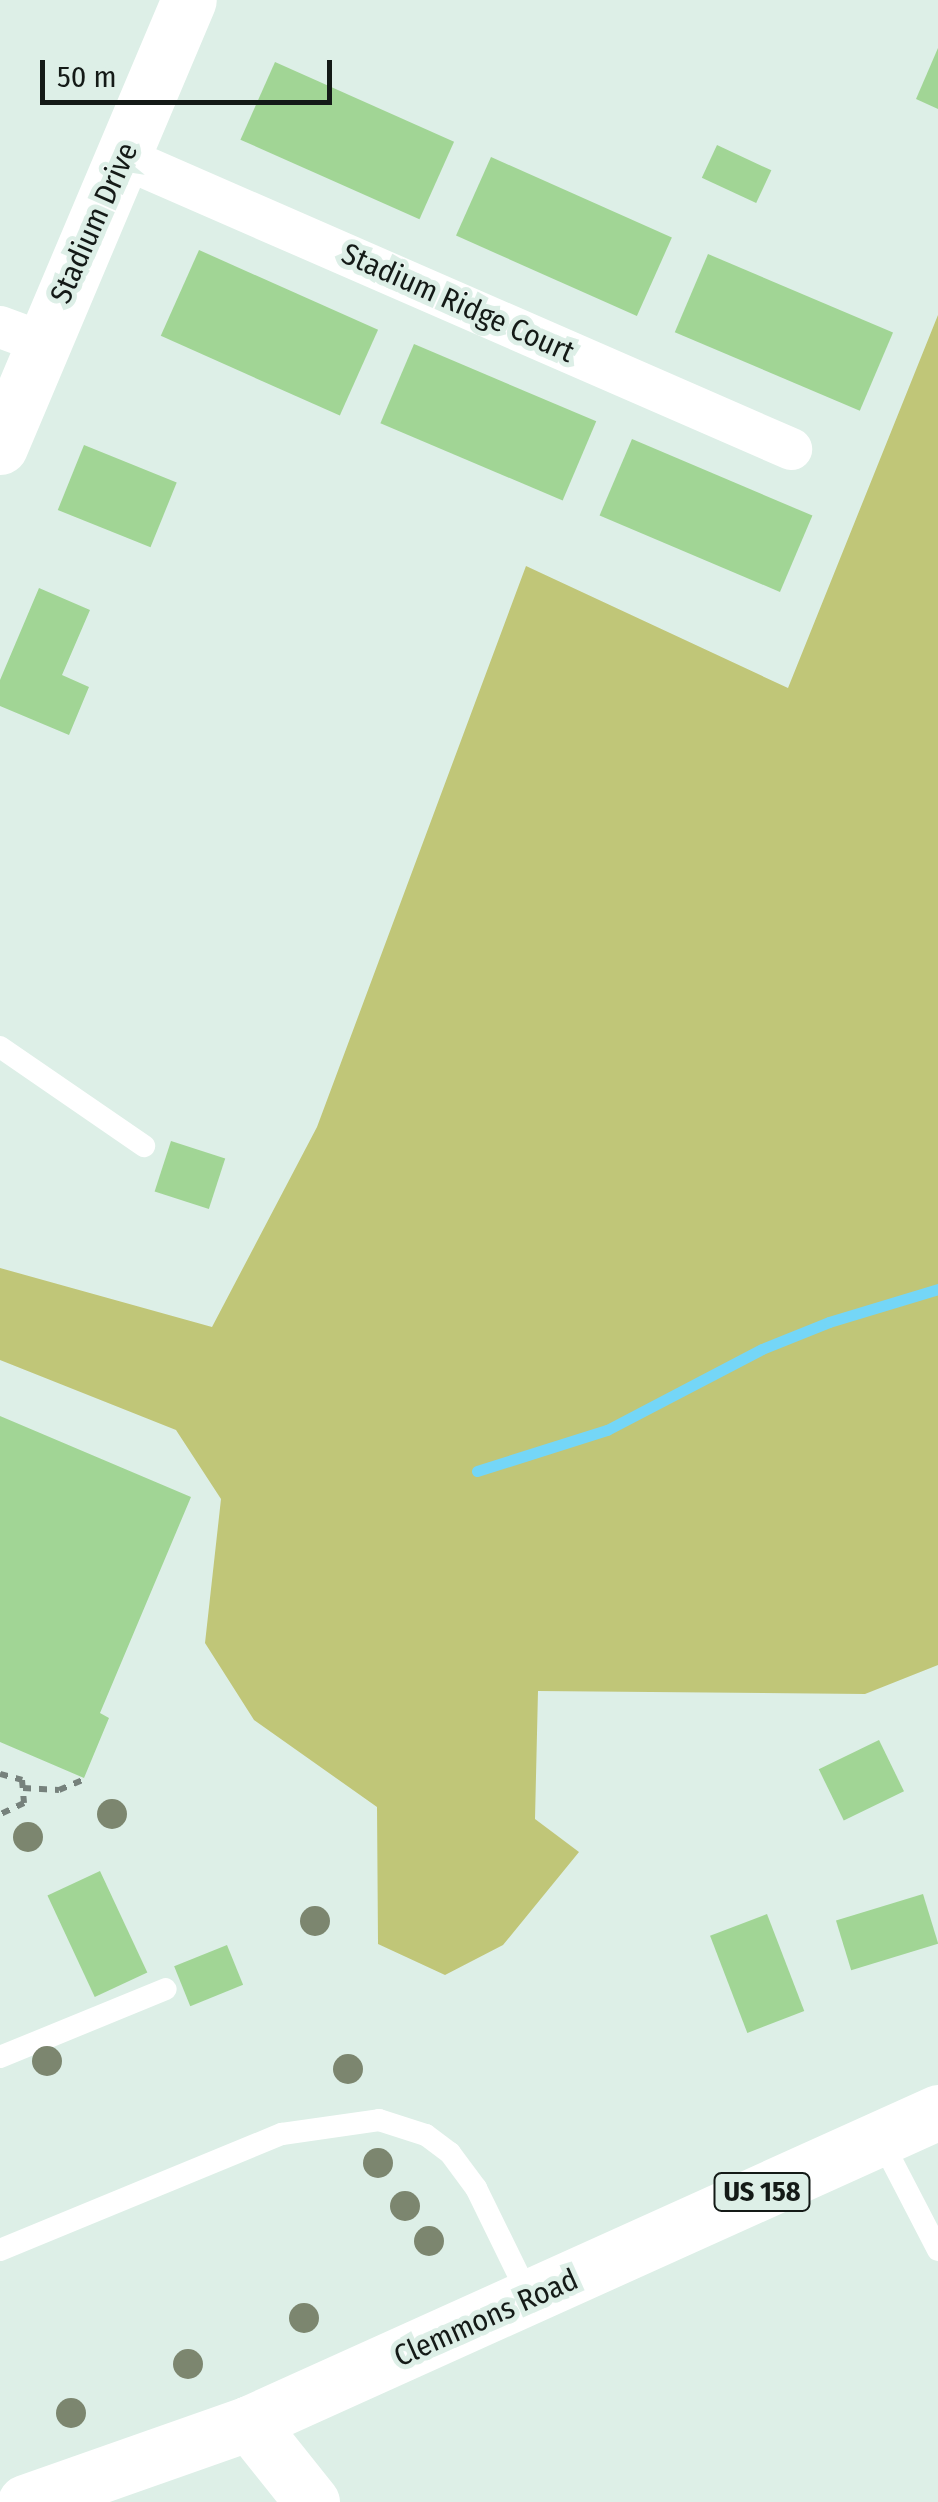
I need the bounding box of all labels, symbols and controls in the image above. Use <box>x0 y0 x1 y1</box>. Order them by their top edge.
scale bar <box>45 40 338 102</box>
text: 50 m <box>57 59 117 95</box>
street label: Stadium Drive <box>43 137 145 309</box>
street label: Stadium Ridge Court <box>336 236 580 370</box>
road number: US 158 <box>712 2169 812 2215</box>
street label: Clemmons Road <box>389 2261 583 2375</box>

